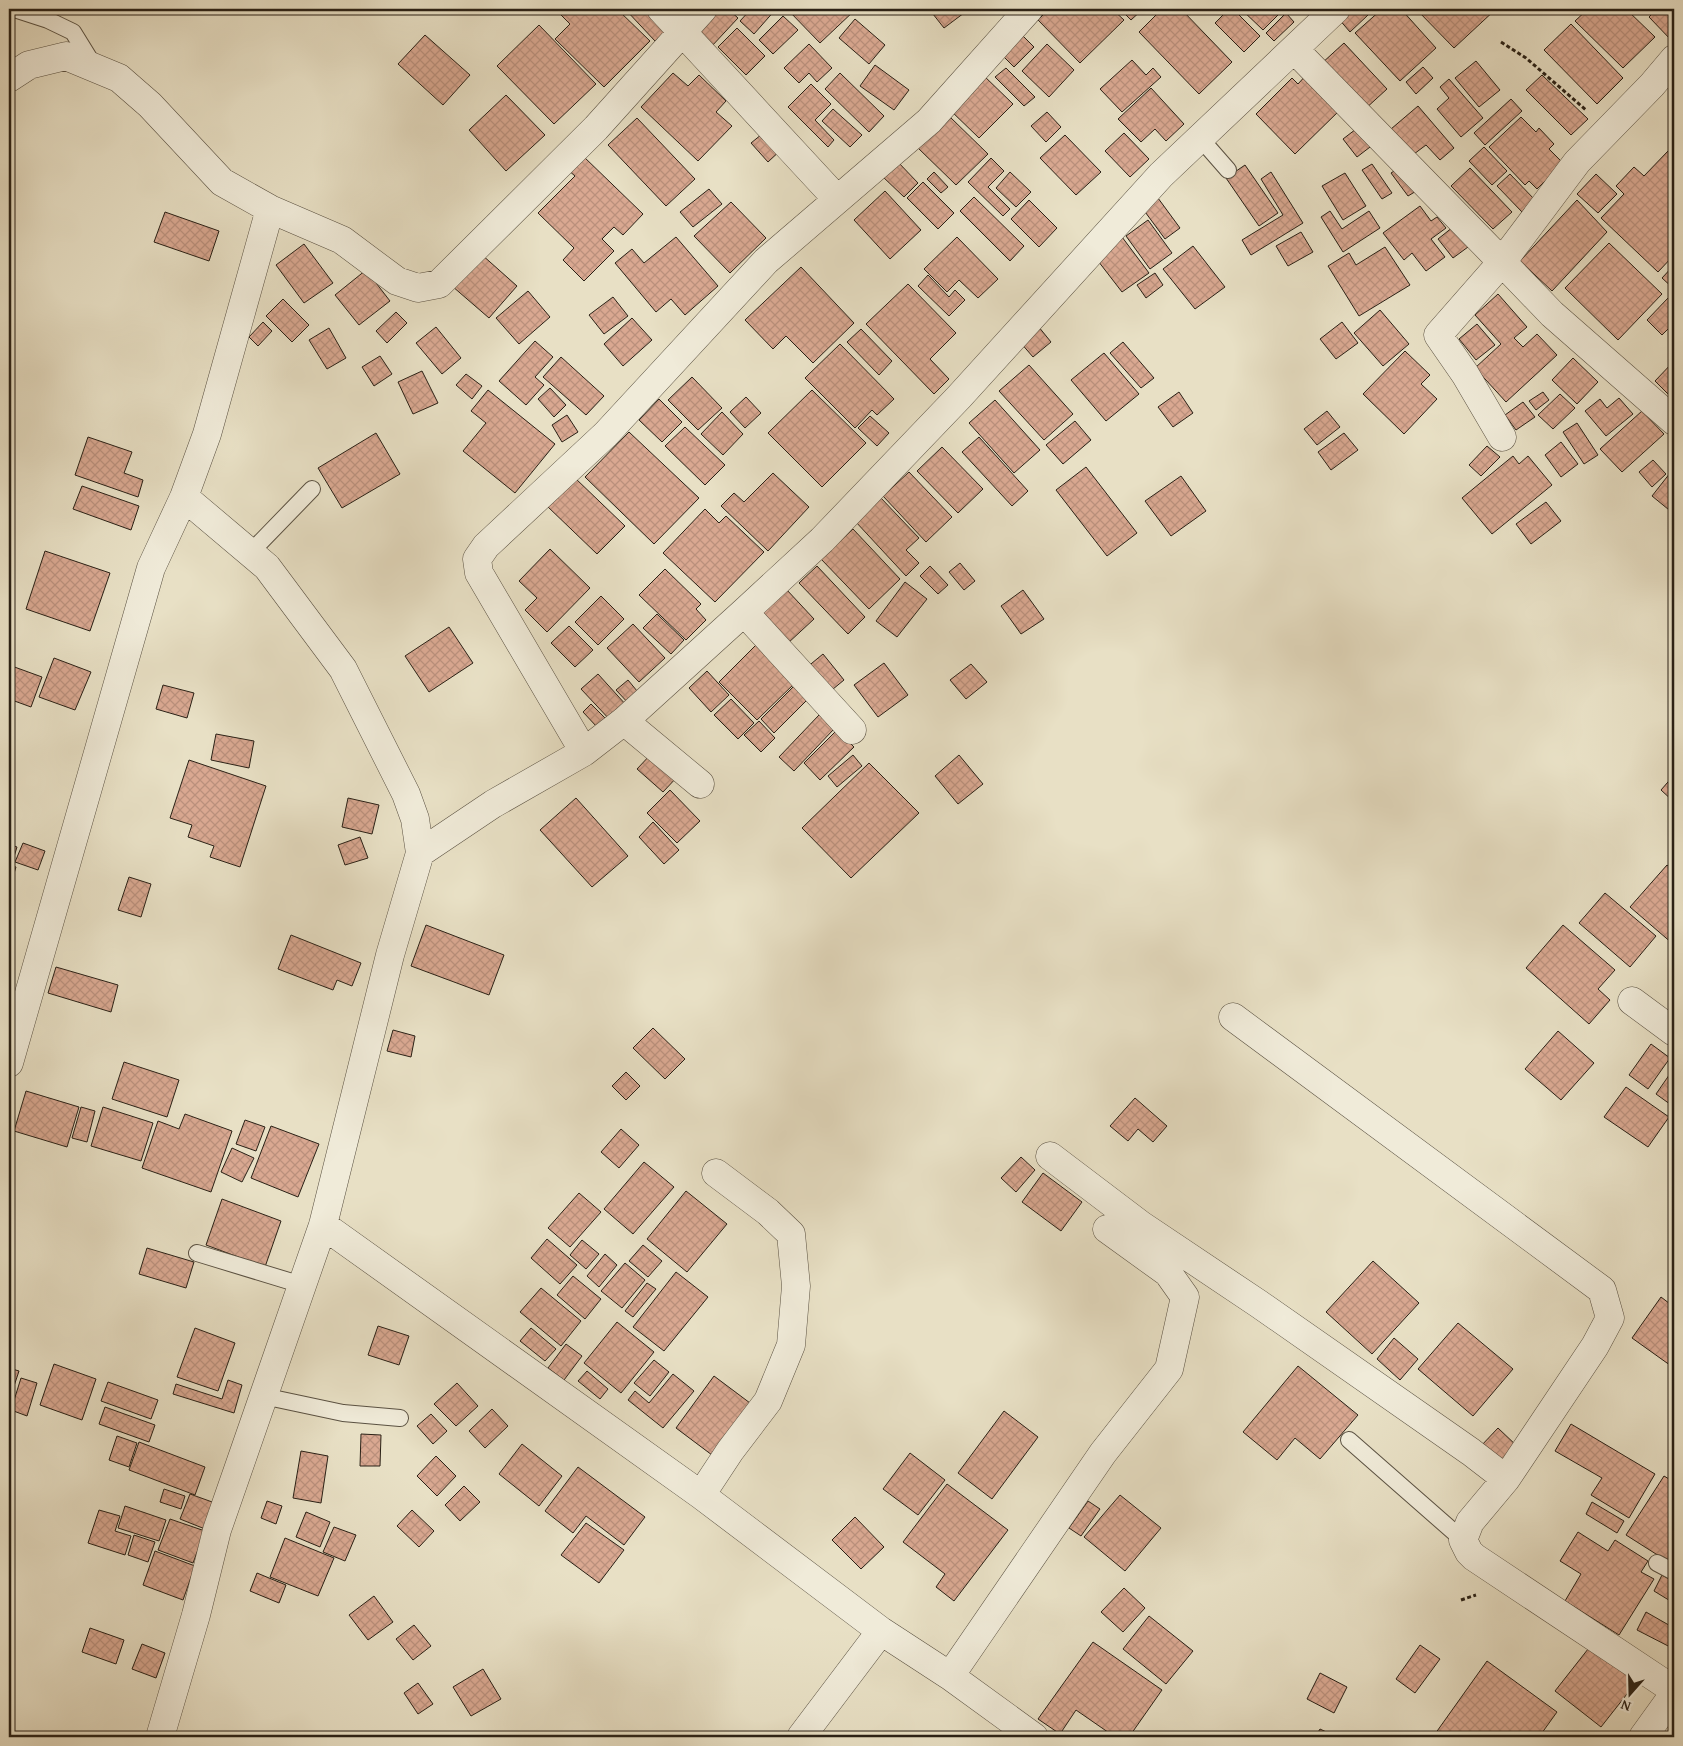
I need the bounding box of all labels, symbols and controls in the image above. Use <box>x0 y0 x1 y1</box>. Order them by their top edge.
north arrow <box>1606 1668 1656 1718</box>
text: N <box>1617 1695 1633 1717</box>

